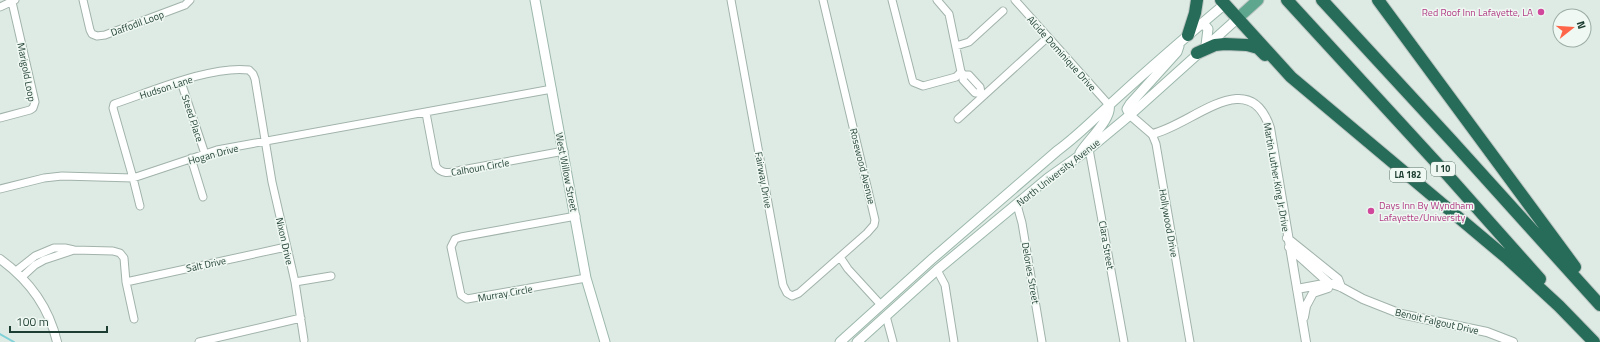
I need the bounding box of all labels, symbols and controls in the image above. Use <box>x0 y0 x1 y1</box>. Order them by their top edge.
place label: Red Roof Inn Lafayette, LA <box>1422 5 1533 20</box>
street label: Daffodil Loop <box>108 7 166 40</box>
marker: Red Roof Inn Lafayette, LA <box>1536 7 1546 17</box>
north arrow <box>1552 8 1592 48</box>
street label: Alcide Dominique Drive <box>1024 12 1100 94</box>
text: N <box>1573 19 1590 31</box>
street label: Marigold Loop <box>13 41 40 103</box>
street label: Hudson Lane <box>138 72 195 103</box>
street label: Steed Place <box>178 93 207 144</box>
street label: Martin Luther King Jr Drive <box>1260 121 1294 233</box>
street label: Rosewood Avenue <box>846 127 879 206</box>
street label: West Willow Street <box>551 131 582 214</box>
street label: North University Avenue <box>1013 135 1103 210</box>
street label: Hogan Drive <box>186 141 240 168</box>
street label: Fairway Drive <box>751 151 776 209</box>
street label: Calhoun Circle <box>450 155 510 180</box>
road number: I 10 <box>1431 162 1455 176</box>
road number: LA 182 <box>1390 168 1426 182</box>
street label: Hollywood Drive <box>1155 188 1182 258</box>
place label: Days Inn By Wyndham Lafayette/University <box>1379 198 1474 225</box>
marker: Days Inn By Wyndham Lafayette/University <box>1366 206 1376 216</box>
street label: Nixon Drive <box>272 216 297 266</box>
street label: Clara Street <box>1095 220 1118 271</box>
street label: Delories Street <box>1018 241 1043 306</box>
street label: Salt Drive <box>185 253 227 276</box>
street label: Murray Circle <box>477 281 534 306</box>
street label: Benoit Falgout Drive <box>1394 305 1480 338</box>
scale bar <box>10 308 107 334</box>
text: 100 m <box>16 312 49 331</box>

